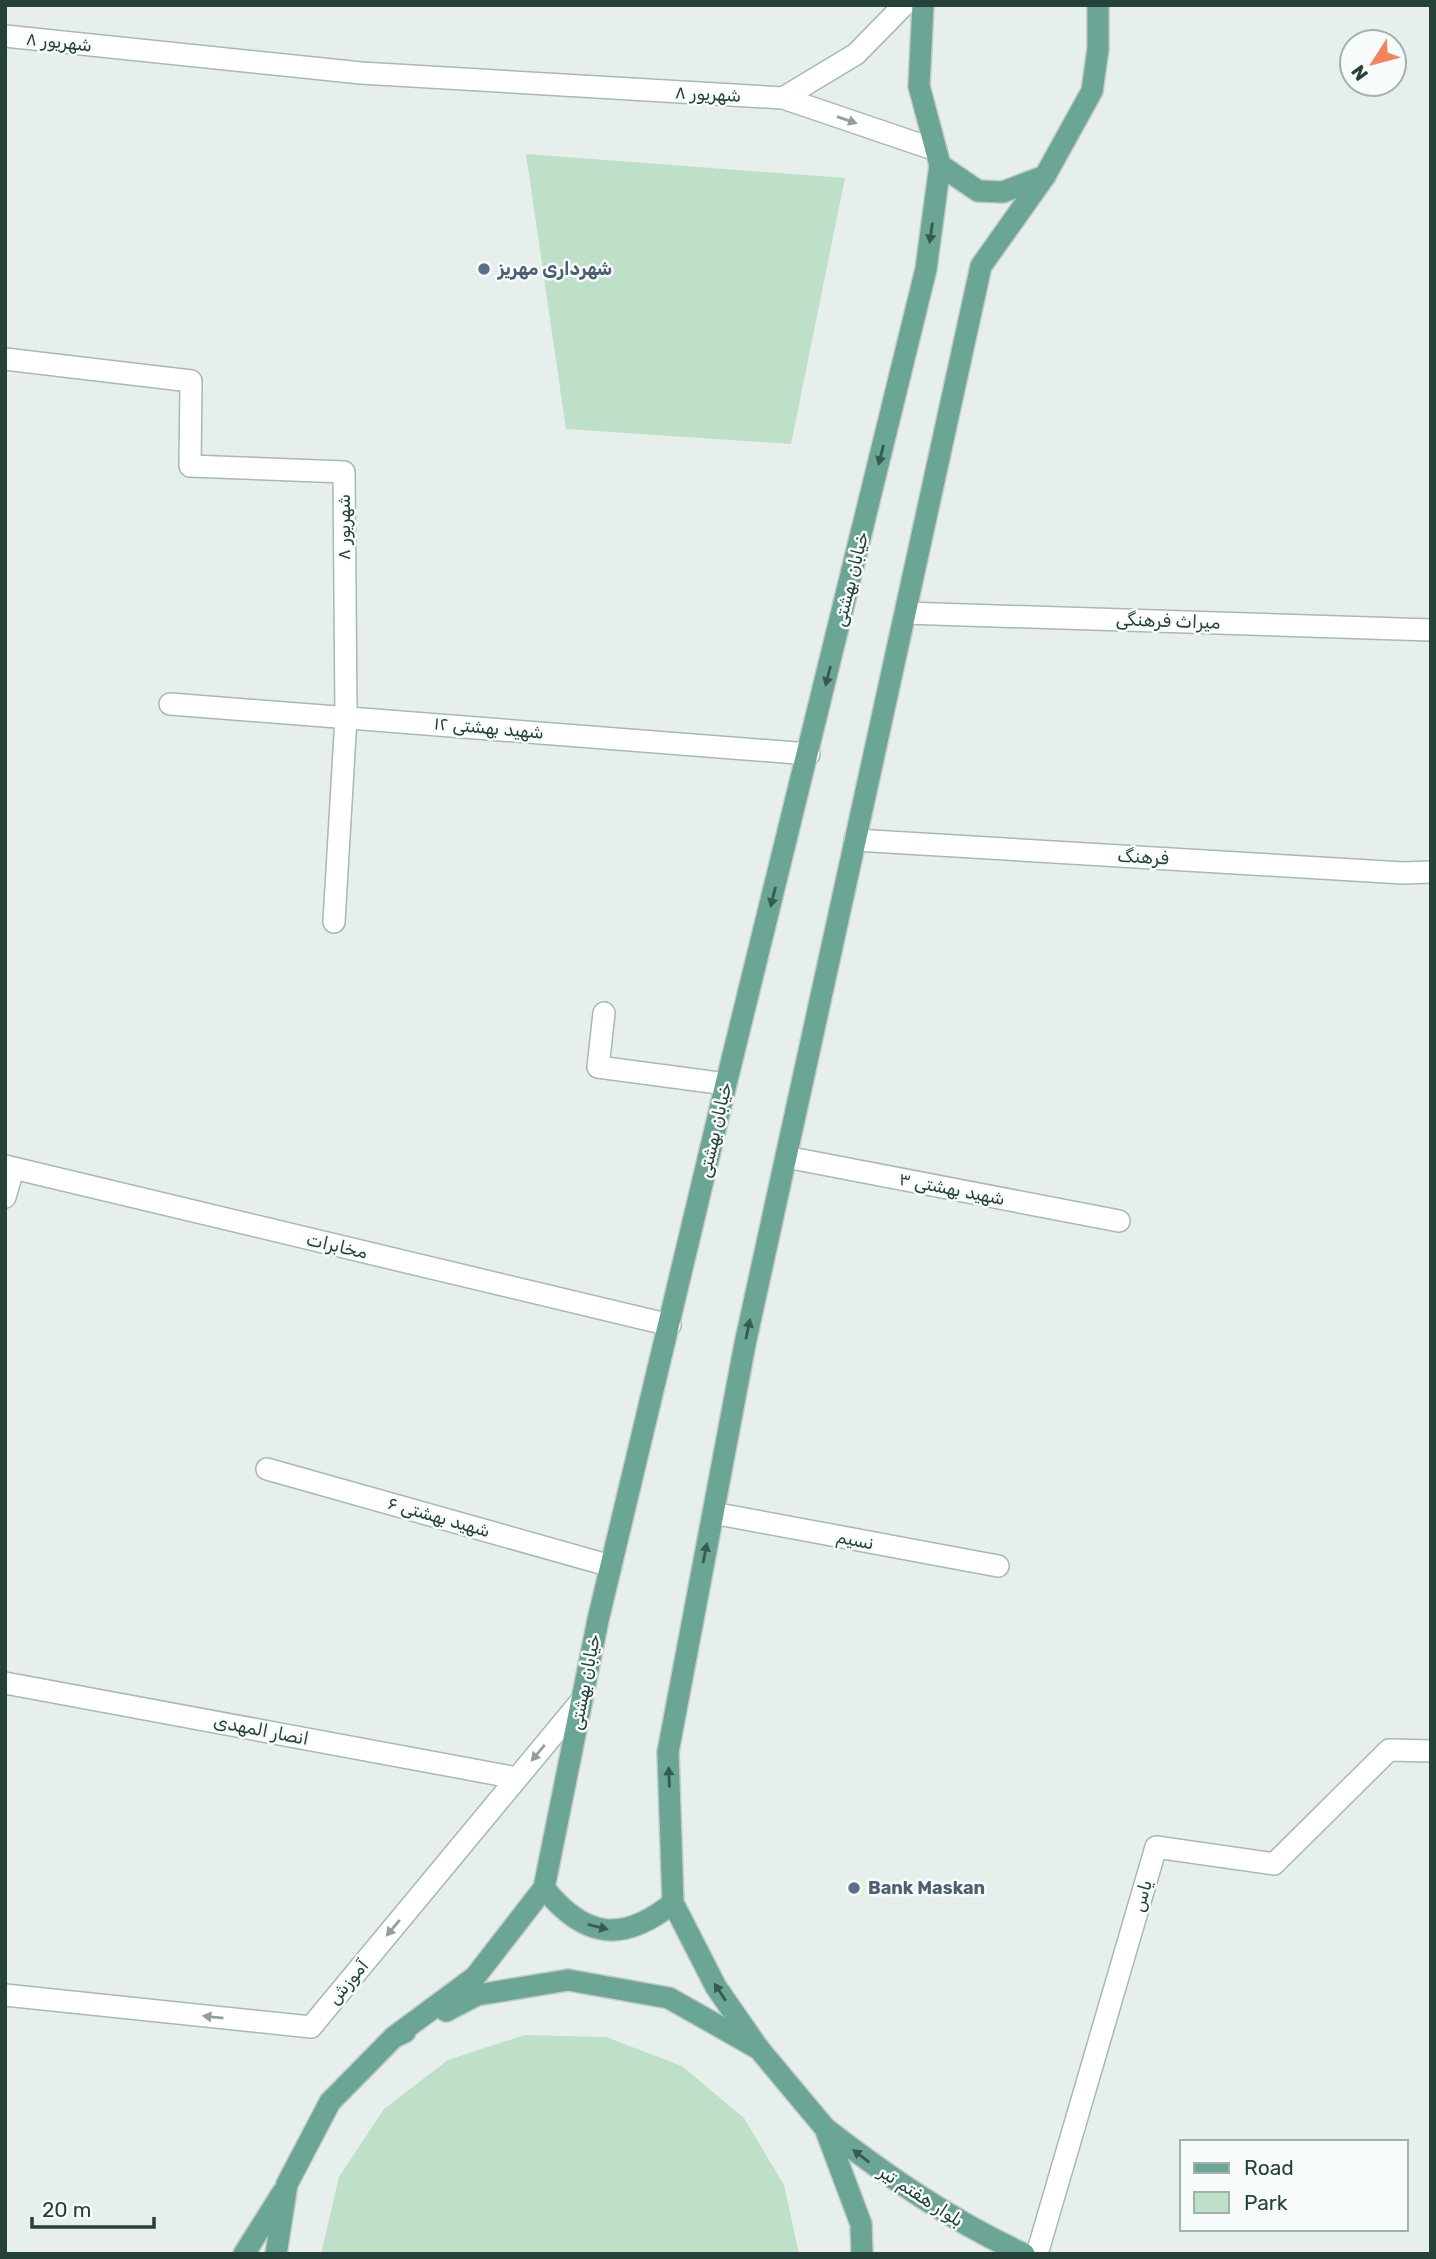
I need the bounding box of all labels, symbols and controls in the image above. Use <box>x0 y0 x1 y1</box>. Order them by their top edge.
street label: ۸ شهریور <box>25 28 93 56</box>
north arrow <box>1338 28 1408 98</box>
text: N <box>1346 60 1373 85</box>
street label: ۸ شهریور <box>674 81 742 107</box>
one-way arrow <box>837 115 858 126</box>
one-way arrow <box>925 222 936 244</box>
place label: شهرداری مهریز <box>497 258 612 280</box>
marker: شهرداری مهریز <box>476 261 492 277</box>
one-way arrow <box>875 444 886 466</box>
street label: ۸ شهریور <box>333 494 355 560</box>
street label: خیابان بهشتی <box>829 529 873 629</box>
street label: میراث فرهنگی <box>1115 608 1221 634</box>
one-way arrow <box>822 665 833 687</box>
street label: شهید بهشتی ۱۲ <box>433 712 545 744</box>
street label: فرهنگ <box>1117 845 1169 869</box>
one-way arrow <box>767 886 778 908</box>
street label: خیابان بهشتی <box>693 1080 737 1180</box>
street label: شهید بهشتی ۳ <box>897 1168 1007 1210</box>
street label: مخابرات <box>304 1228 370 1264</box>
one-way arrow <box>743 1318 754 1340</box>
street label: شهید بهشتی ۶ <box>385 1492 493 1542</box>
street label: نسیم <box>834 1526 876 1555</box>
one-way arrow <box>700 1541 711 1563</box>
street label: خیابان بهشتی <box>565 1632 605 1732</box>
street label: انصار المهدی <box>211 1710 311 1750</box>
one-way arrow <box>531 1744 546 1761</box>
one-way arrow <box>664 1765 675 1787</box>
place label: Bank Maskan <box>868 1877 985 1899</box>
street label: یاس <box>1127 1877 1157 1914</box>
marker: Bank Maskan <box>846 1880 862 1896</box>
one-way arrow <box>386 1919 401 1936</box>
one-way arrow <box>587 1921 609 1932</box>
street label: آموزش <box>323 1954 374 2009</box>
one-way arrow <box>714 1983 727 2002</box>
one-way arrow <box>202 2011 224 2022</box>
legend <box>1180 2140 1408 2231</box>
one-way arrow <box>852 2148 870 2163</box>
text: Road <box>1244 2155 1294 2180</box>
street label: بلوار هفتم تیر <box>873 2160 968 2232</box>
scale bar <box>32 2186 154 2230</box>
text: Park <box>1244 2190 1288 2215</box>
text: 20 m <box>42 2197 91 2222</box>

